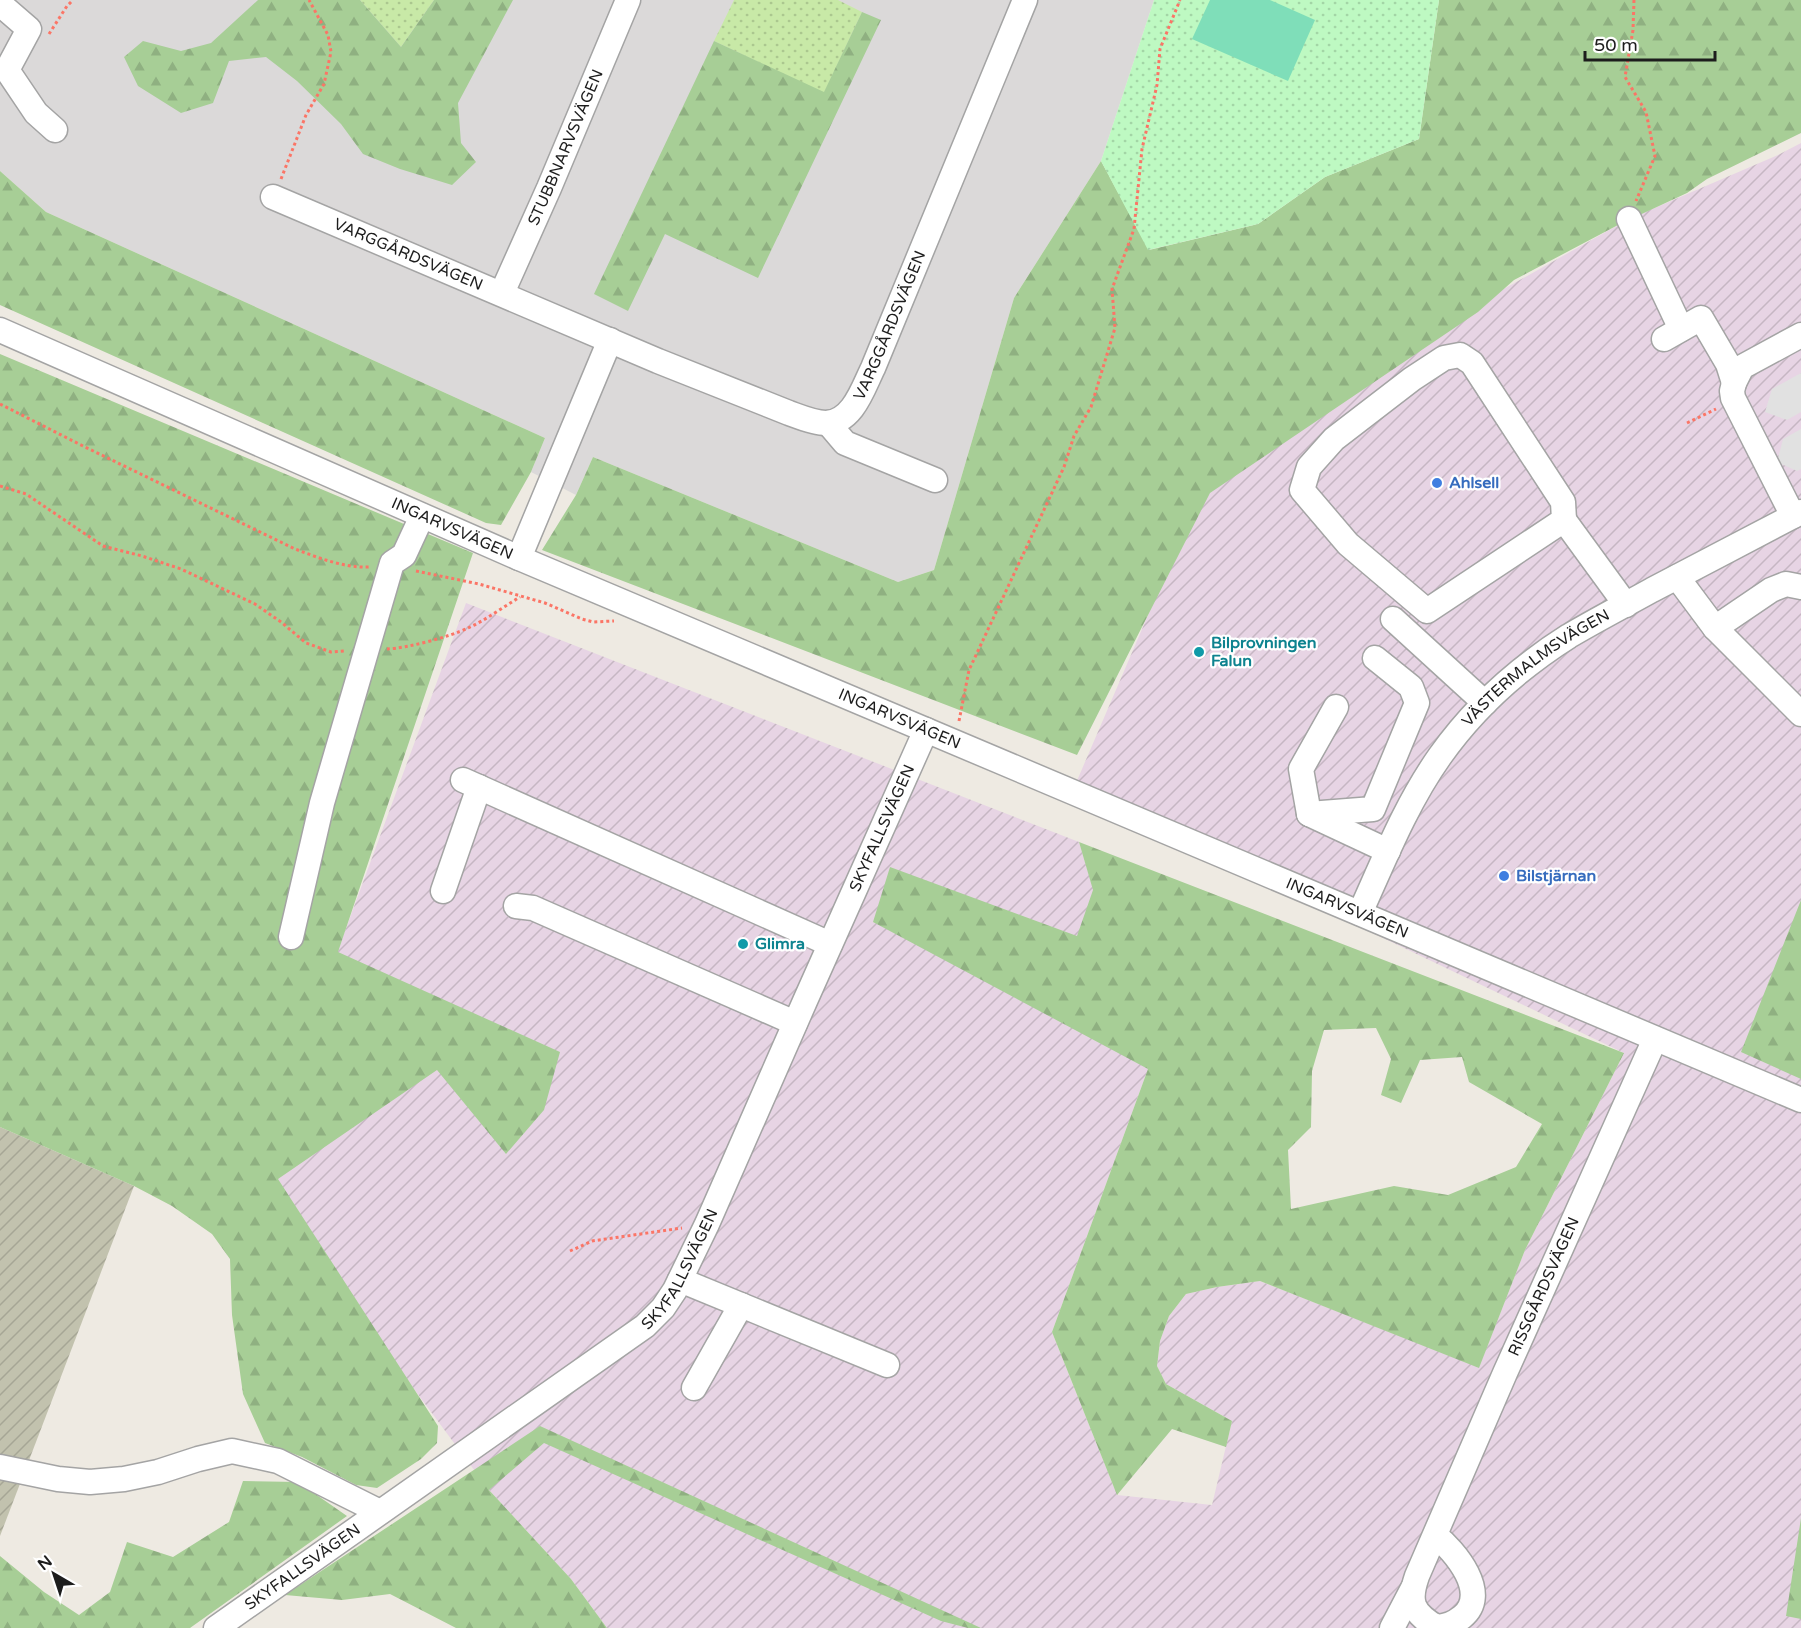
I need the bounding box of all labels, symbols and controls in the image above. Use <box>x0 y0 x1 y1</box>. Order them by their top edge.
scale bar <box>1585 24 1716 62</box>
text: 50 m <box>1594 34 1638 56</box>
street label: STUBBNARVSVÄGEN <box>524 66 608 228</box>
street label: VARGGÅRDSVÄGEN <box>331 214 486 295</box>
street label: VARGGÅRDSVÄGEN <box>849 248 930 404</box>
place label: Ahlsell <box>1449 473 1499 493</box>
marker: Ahlsell <box>1430 476 1444 490</box>
street label: INGARVSVÄGEN <box>388 493 516 564</box>
street label: VÄSTERMALMSVÄGEN <box>1458 605 1613 731</box>
place label: Bilprovningen Falun <box>1211 633 1316 671</box>
marker: Bilprovningen Falun <box>1192 645 1206 659</box>
street label: INGARVSVÄGEN <box>835 684 964 754</box>
street label: SKYFALLSVÄGEN <box>845 761 919 895</box>
place label: Bilstjärnan <box>1516 866 1596 886</box>
marker: Bilstjärnan <box>1497 869 1511 883</box>
street label: INGARVSVÄGEN <box>1283 873 1411 943</box>
place label: Glimra <box>755 934 805 954</box>
marker: Glimra <box>736 937 750 951</box>
street label: SKYFALLSVÄGEN <box>637 1206 722 1334</box>
street label: RISSGÅRDSVÄGEN <box>1504 1214 1584 1359</box>
street label: SKYFALLSVÄGEN <box>241 1519 365 1615</box>
north arrow <box>24 1544 84 1604</box>
text: N <box>34 1551 56 1575</box>

